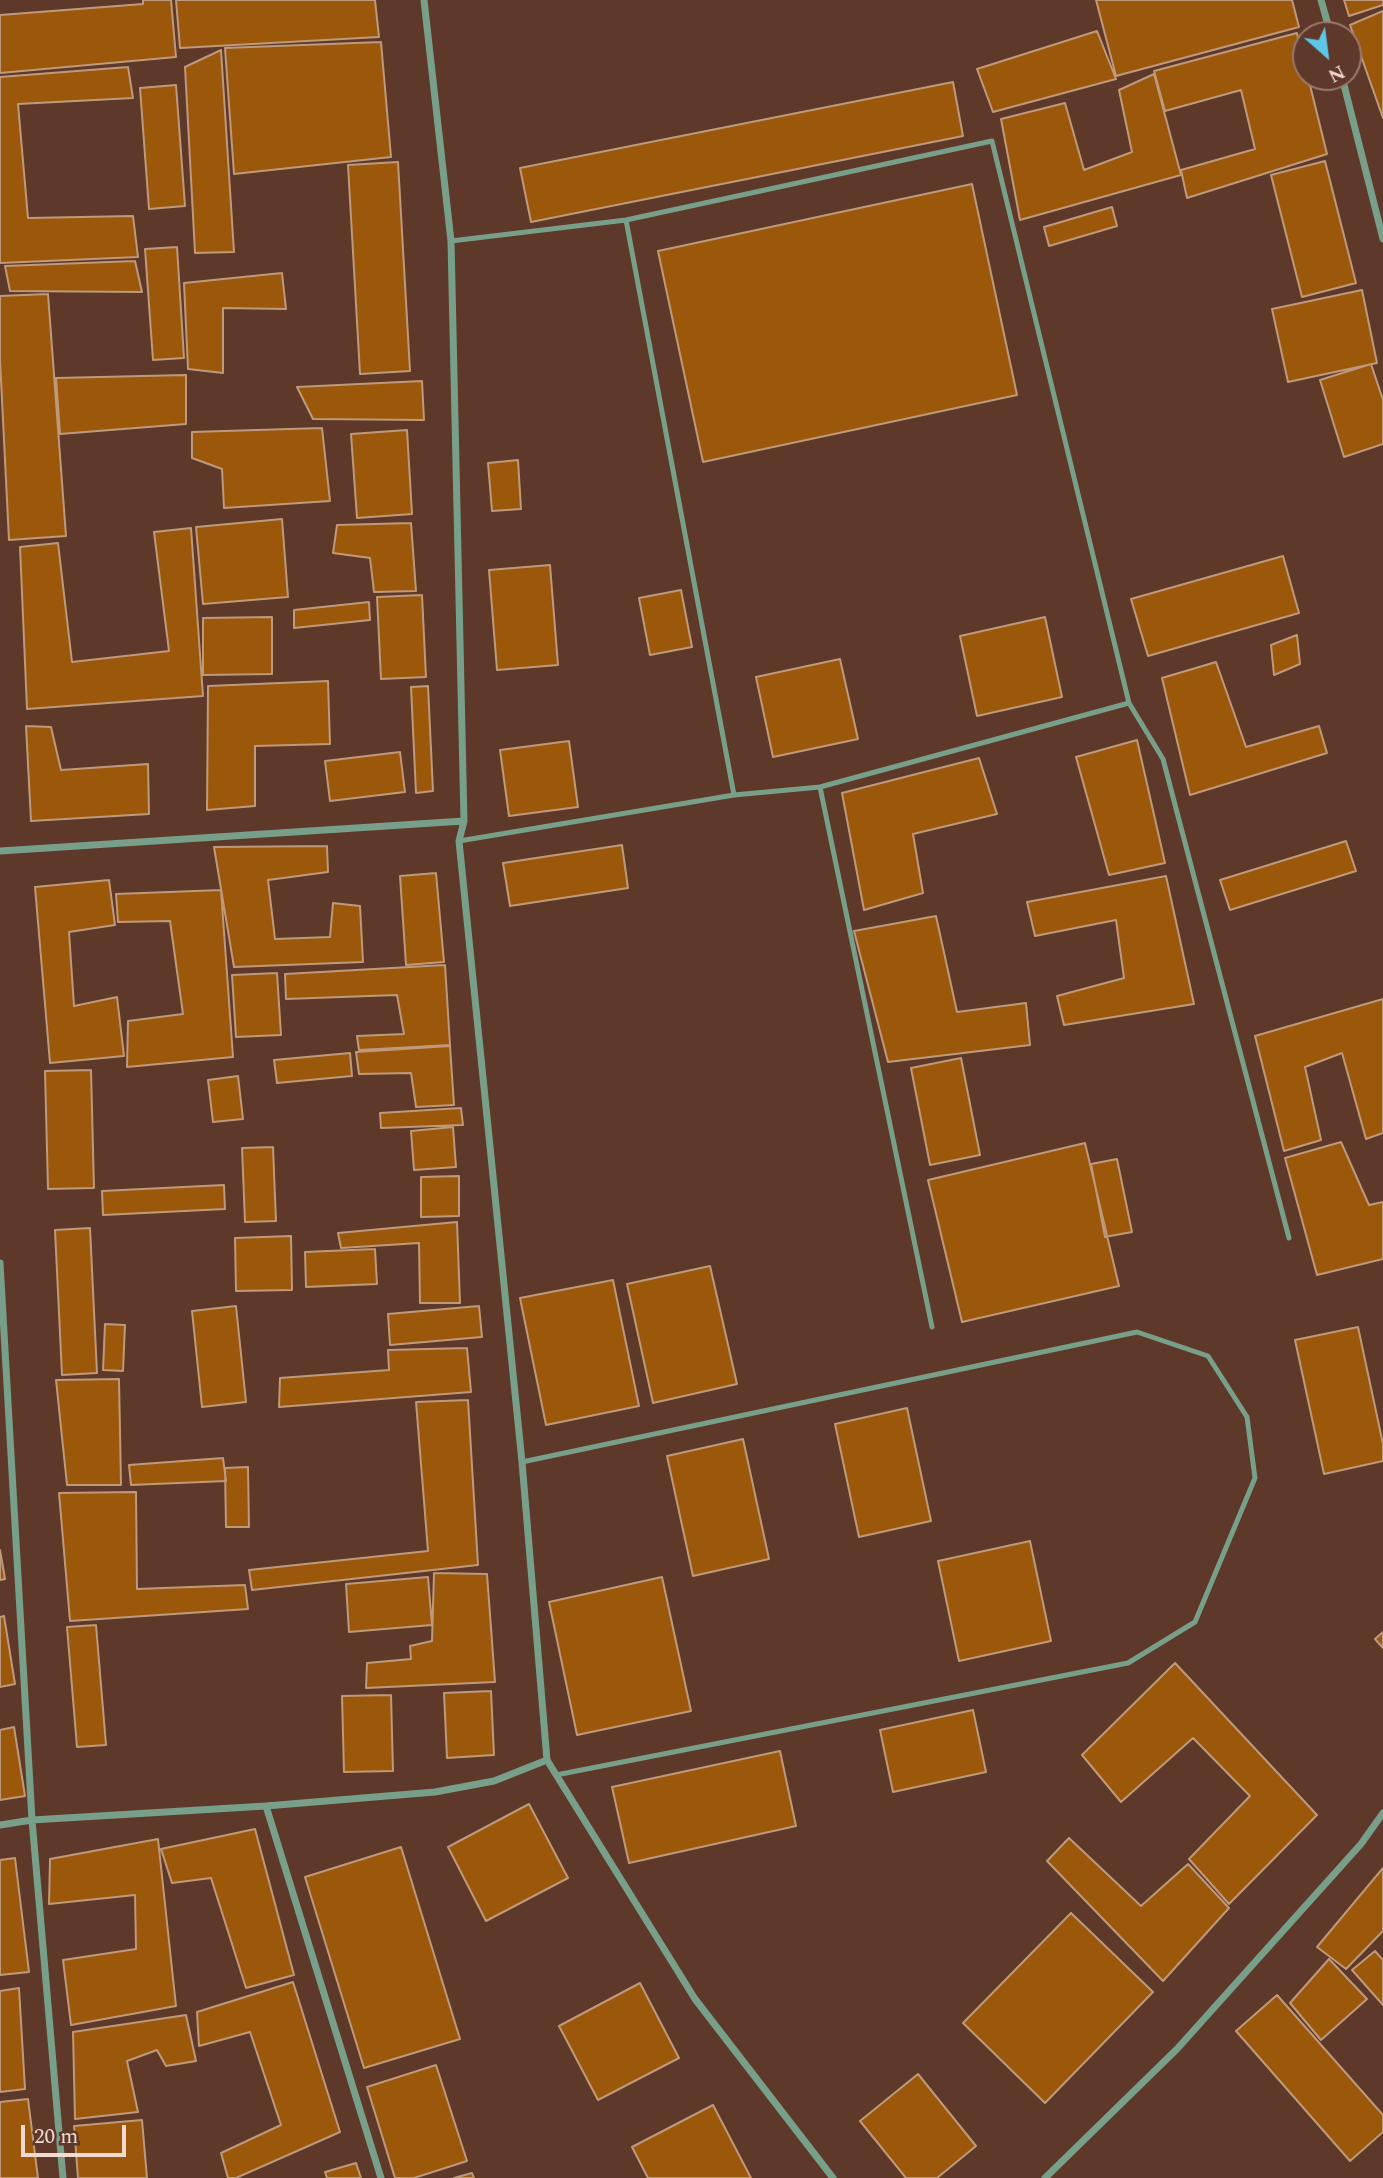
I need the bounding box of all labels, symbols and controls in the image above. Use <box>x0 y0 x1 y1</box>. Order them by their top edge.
north arrow <box>1292 21 1362 91</box>
text: N <box>1323 57 1350 90</box>
scale bar <box>24 2112 130 2156</box>
text: 20 m <box>34 2121 78 2153</box>

